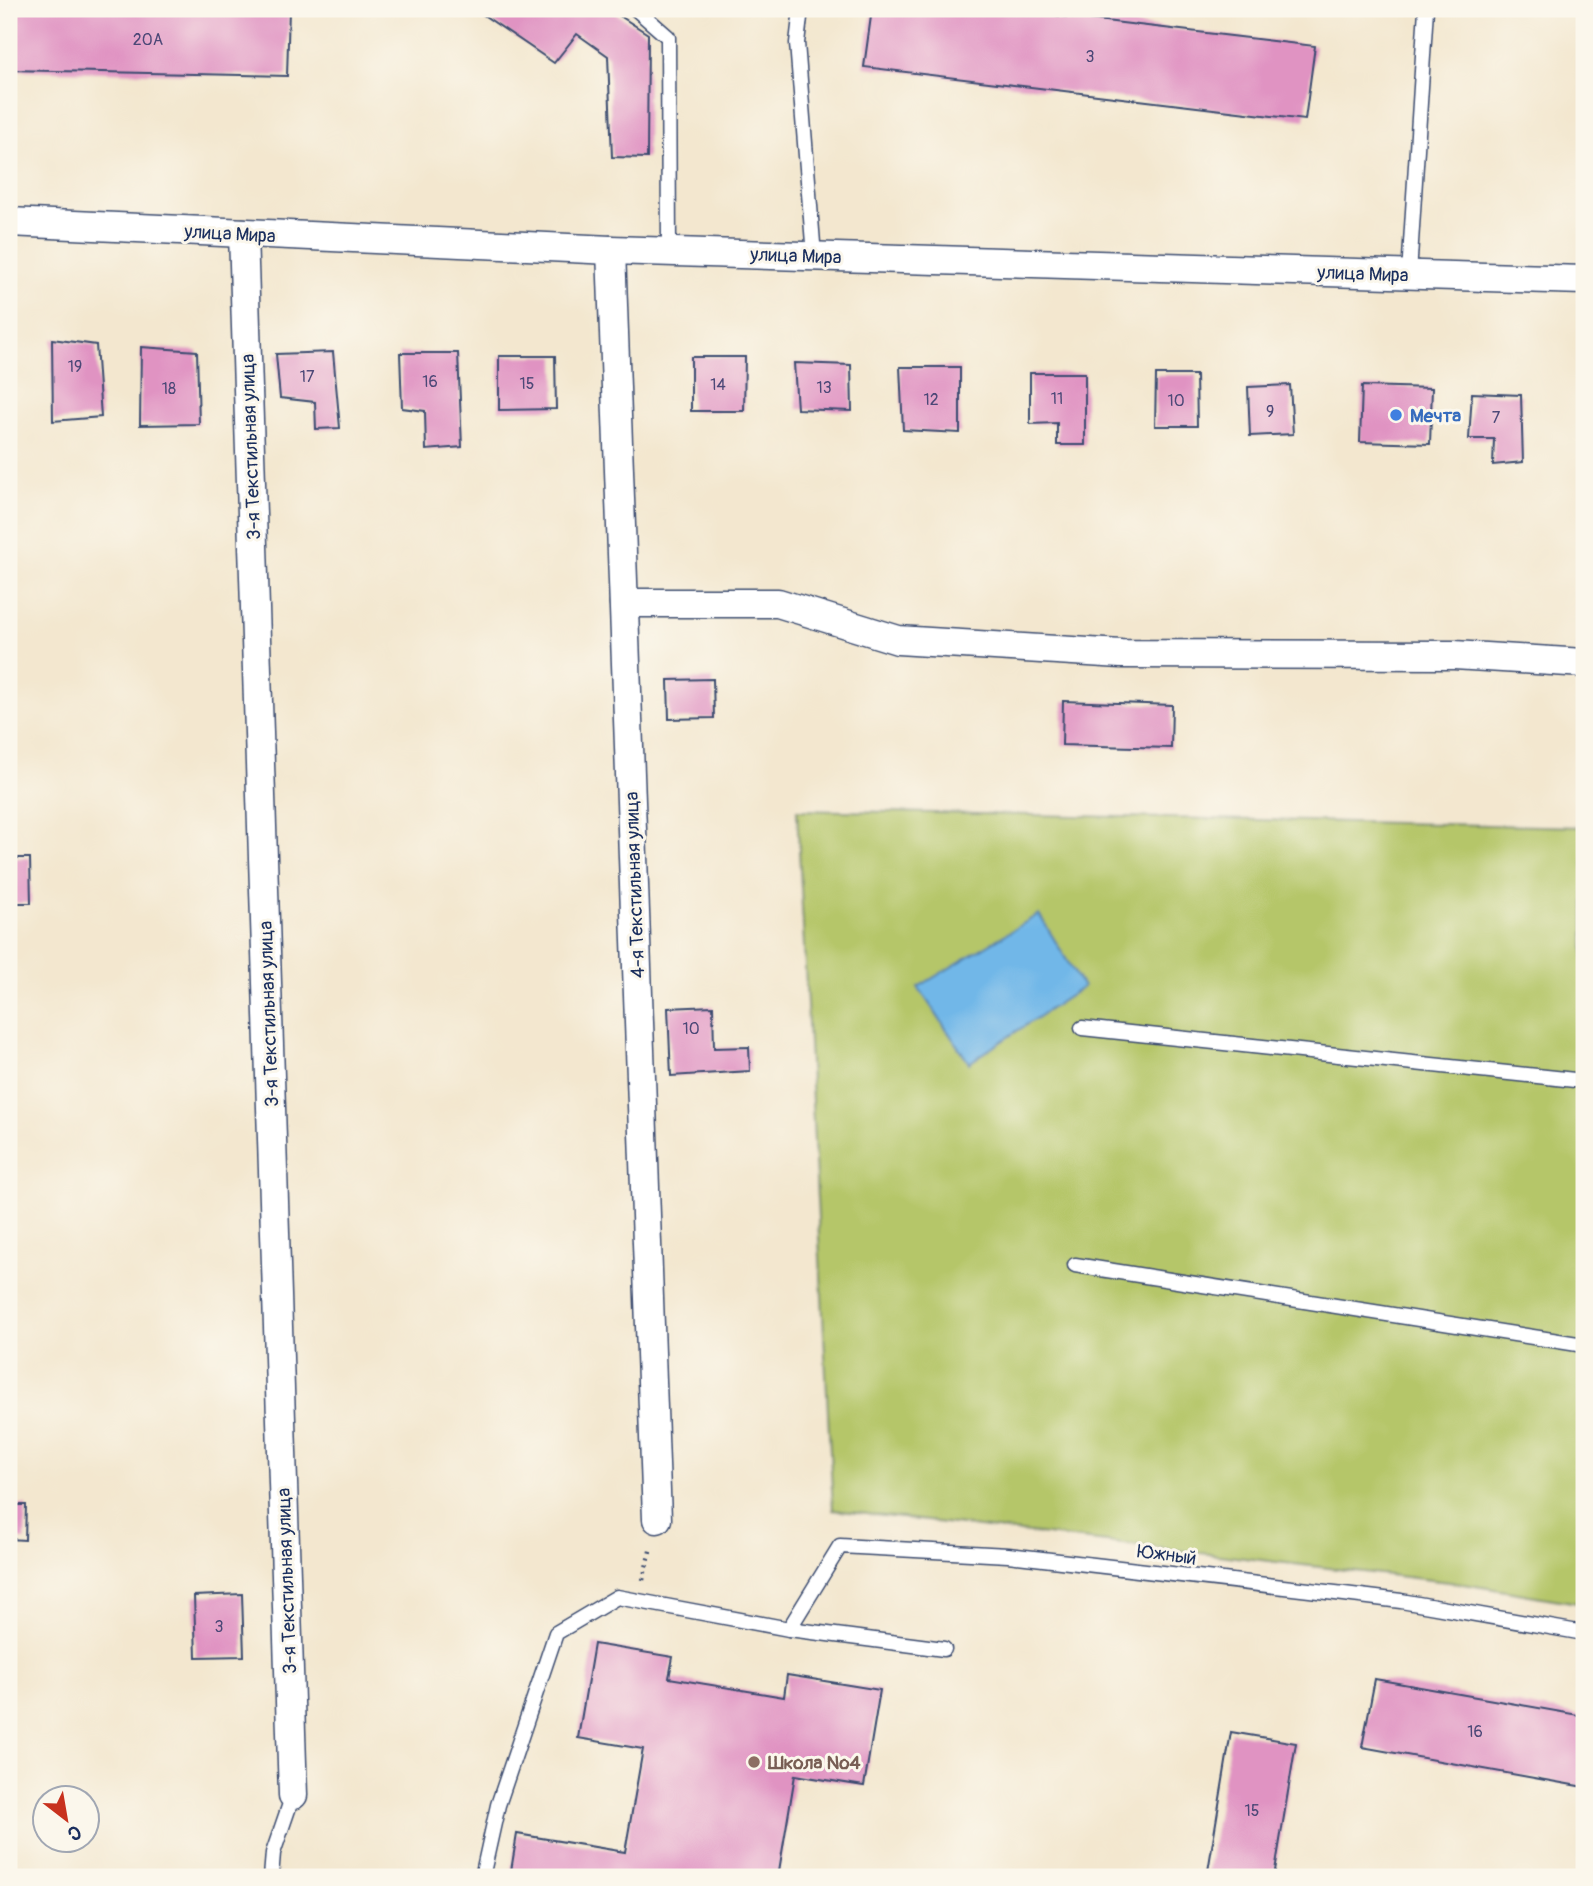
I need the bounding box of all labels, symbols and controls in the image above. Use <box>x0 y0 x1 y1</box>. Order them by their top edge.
house number: 20А <box>133 30 163 50</box>
house number: 3 <box>1086 47 1095 67</box>
street label: улица Мира <box>183 220 276 248</box>
street label: улица Мира <box>749 242 842 270</box>
street label: улица Мира <box>1316 260 1409 288</box>
street label: 3-я Текстильная улица <box>236 353 266 540</box>
house number: 19 <box>68 357 82 377</box>
house number: 17 <box>300 367 315 387</box>
house number: 16 <box>422 372 438 392</box>
house number: 15 <box>520 374 534 394</box>
house number: 14 <box>710 375 726 395</box>
house number: 13 <box>816 378 832 398</box>
house number: 18 <box>162 379 176 399</box>
house number: 11 <box>1051 389 1063 409</box>
house number: 12 <box>923 390 939 410</box>
house number: 10 <box>1167 391 1185 411</box>
house number: 9 <box>1266 402 1274 422</box>
place label: Мечта <box>1410 404 1461 428</box>
marker: Мечта <box>1388 407 1404 423</box>
house number: 7 <box>1492 408 1501 428</box>
street label: 4-я Текстильная улица <box>620 791 650 979</box>
street label: 3-я Текстильная улица <box>254 920 284 1107</box>
house number: 10 <box>682 1019 700 1039</box>
street label: 3-я Текстильная улица <box>272 1487 302 1674</box>
street label: Южный <box>1136 1539 1198 1571</box>
house number: 3 <box>215 1617 224 1637</box>
house number: 16 <box>1467 1722 1483 1742</box>
place label: Школа №4 <box>767 1751 861 1775</box>
marker: Школа №4 <box>746 1754 762 1770</box>
north arrow <box>32 1784 102 1854</box>
house number: 15 <box>1245 1801 1259 1821</box>
text: С <box>63 1819 85 1846</box>

